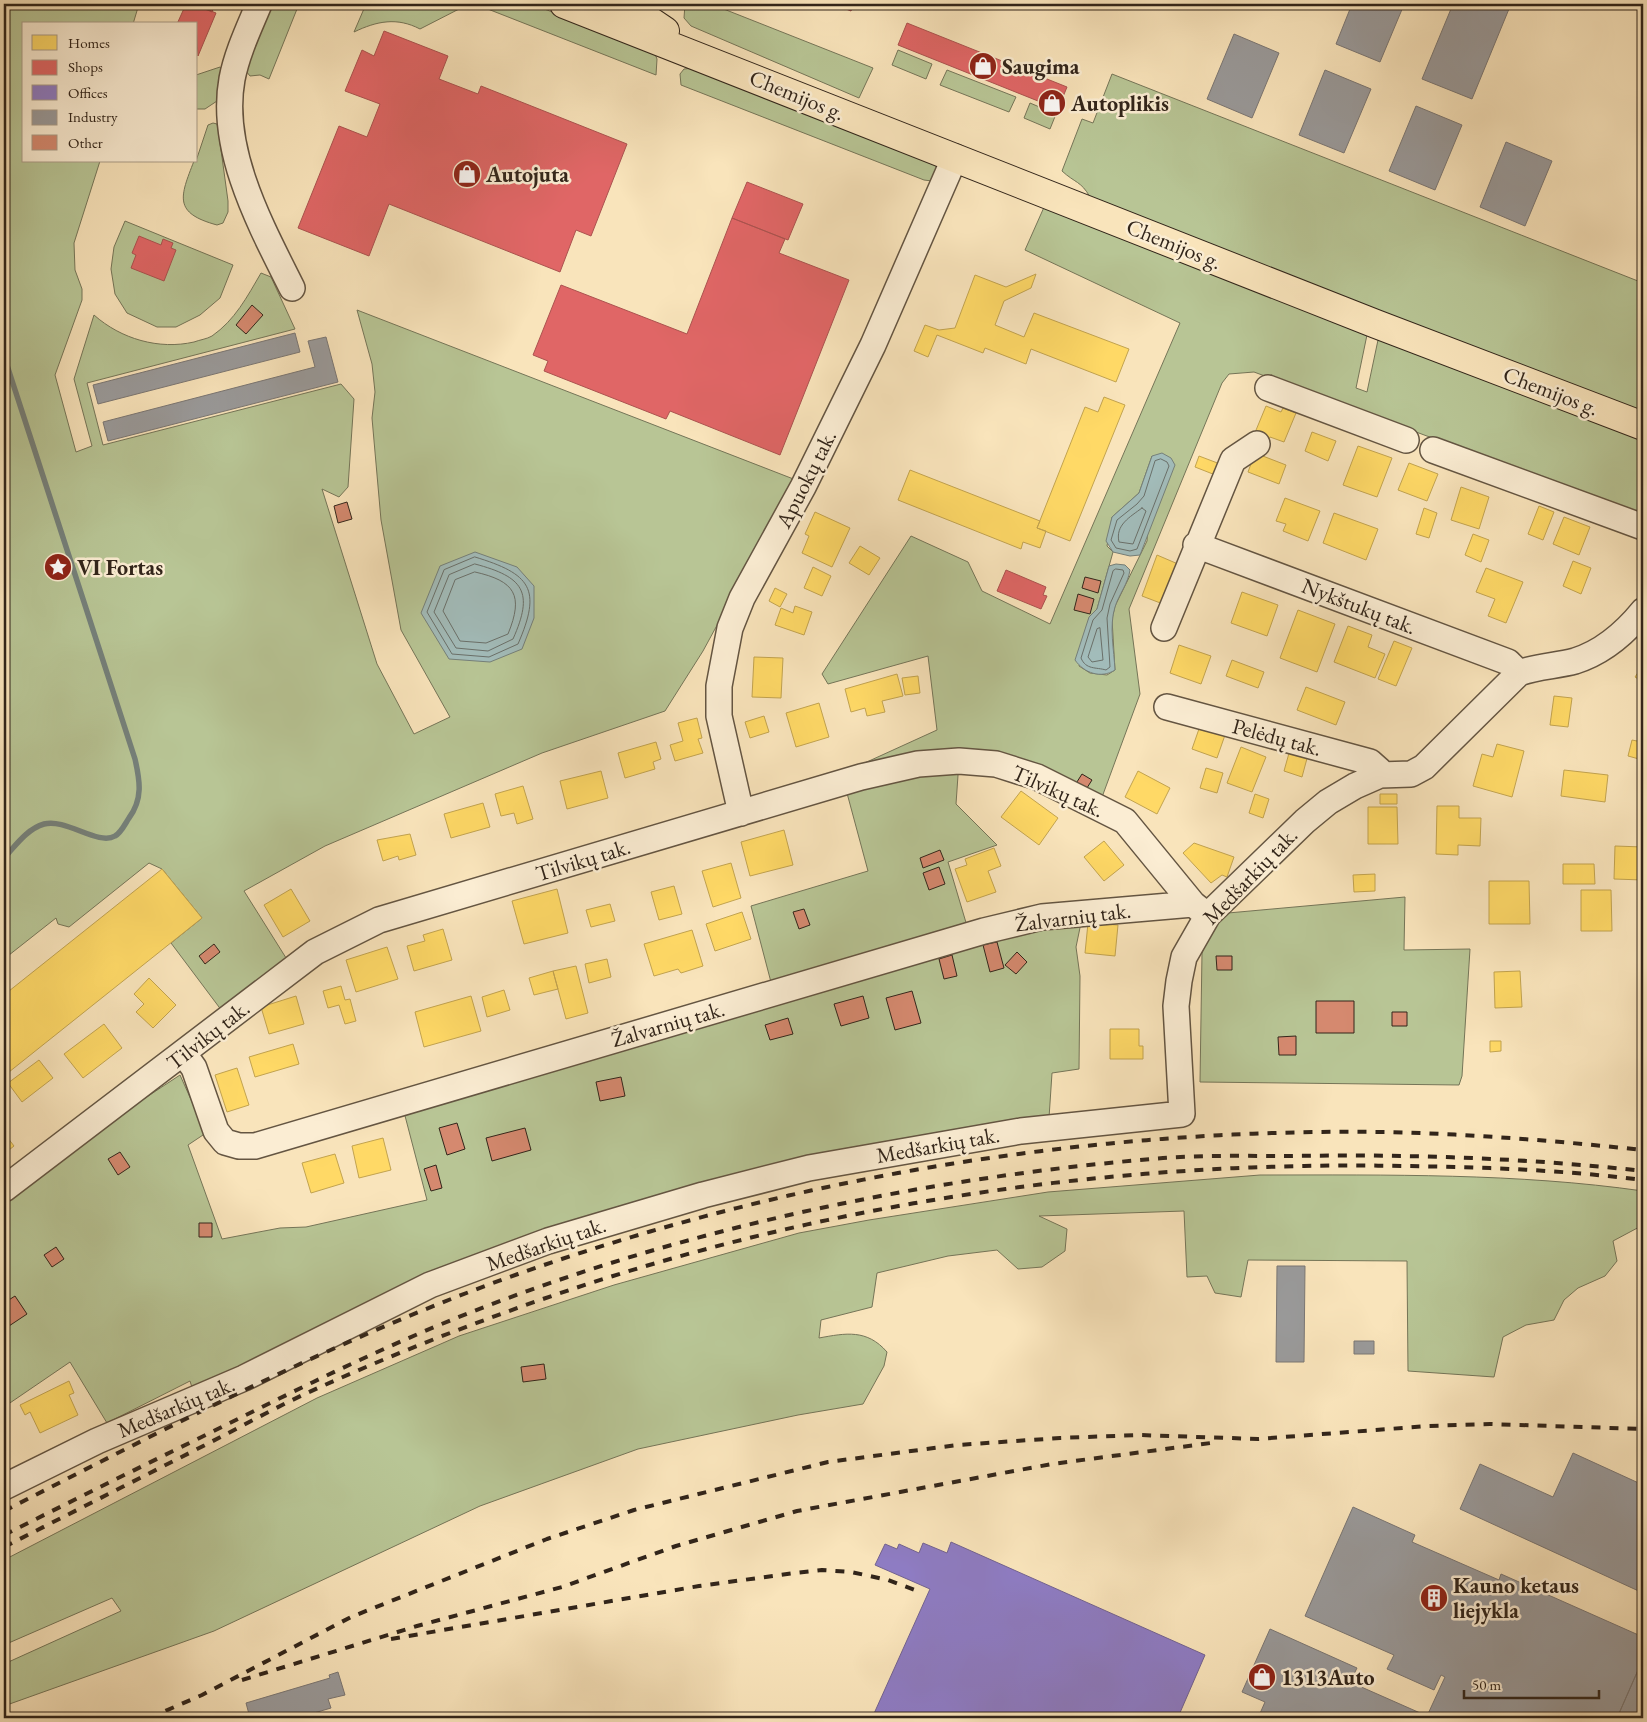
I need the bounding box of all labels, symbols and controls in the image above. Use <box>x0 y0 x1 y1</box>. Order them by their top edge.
legend <box>22 22 198 162</box>
text: Homes <box>68 33 110 52</box>
shop icon: Saugima <box>968 51 998 81</box>
place label: Saugima <box>1002 52 1080 81</box>
text: Shops <box>68 57 103 76</box>
street label: Chemijos g. <box>745 63 849 127</box>
text: Offices <box>68 83 108 102</box>
shop icon: Autoplikis <box>1037 88 1067 118</box>
place label: Autoplikis <box>1070 89 1169 118</box>
text: Industry <box>68 107 118 126</box>
text: Other <box>68 133 103 152</box>
shop icon: Autojuta <box>452 159 482 189</box>
place label: Autojuta <box>485 160 569 189</box>
street label: Chemijos g. <box>1122 212 1226 276</box>
street label: Chemijos g. <box>1499 360 1603 422</box>
street label: Apuokų tak. <box>769 425 843 534</box>
place icon: VI Fortas <box>43 552 73 582</box>
place label: VI Fortas <box>77 553 163 582</box>
street label: Nykštukų tak. <box>1298 571 1420 641</box>
street label: Pelėdų tak. <box>1229 711 1325 763</box>
street label: Tilvikų tak. <box>1007 758 1109 824</box>
street label: Medšarkių tak. <box>1196 821 1304 931</box>
street label: Tilvikų tak. <box>532 832 634 888</box>
street label: Žalvarnių tak. <box>1013 895 1133 939</box>
street label: Tilvikų tak. <box>161 993 255 1077</box>
street label: Žalvarnių tak. <box>608 994 728 1054</box>
street label: Medšarkių tak. <box>874 1120 1002 1170</box>
street label: Medšarkių tak. <box>482 1210 610 1278</box>
street label: Medšarkių tak. <box>113 1369 239 1445</box>
place label: Kauno ketaus liejykla <box>1453 1571 1579 1625</box>
building icon: Kauno ketaus liejykla <box>1419 1583 1449 1613</box>
shop icon: 1313Auto <box>1247 1662 1277 1692</box>
place label: 1313Auto <box>1281 1663 1375 1692</box>
scale bar <box>1464 1667 1600 1699</box>
text: 50 m <box>1472 1675 1501 1694</box>

